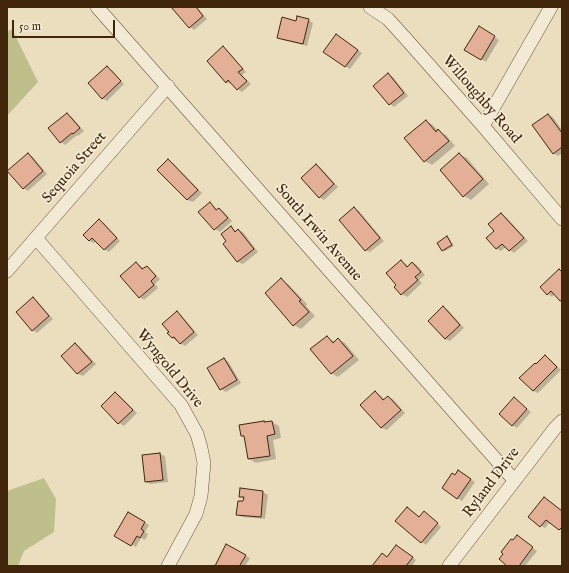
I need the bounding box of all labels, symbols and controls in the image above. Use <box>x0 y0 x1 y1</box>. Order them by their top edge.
scale bar <box>14 12 117 38</box>
text: 50 m <box>19 19 41 34</box>
street label: Willoughby Road <box>438 52 524 148</box>
street label: Sequoia Street <box>39 129 111 207</box>
street label: South Irwin Avenue <box>271 181 365 285</box>
street label: Wyngold Drive <box>132 326 206 412</box>
street label: Ryland Drive <box>460 444 524 522</box>

